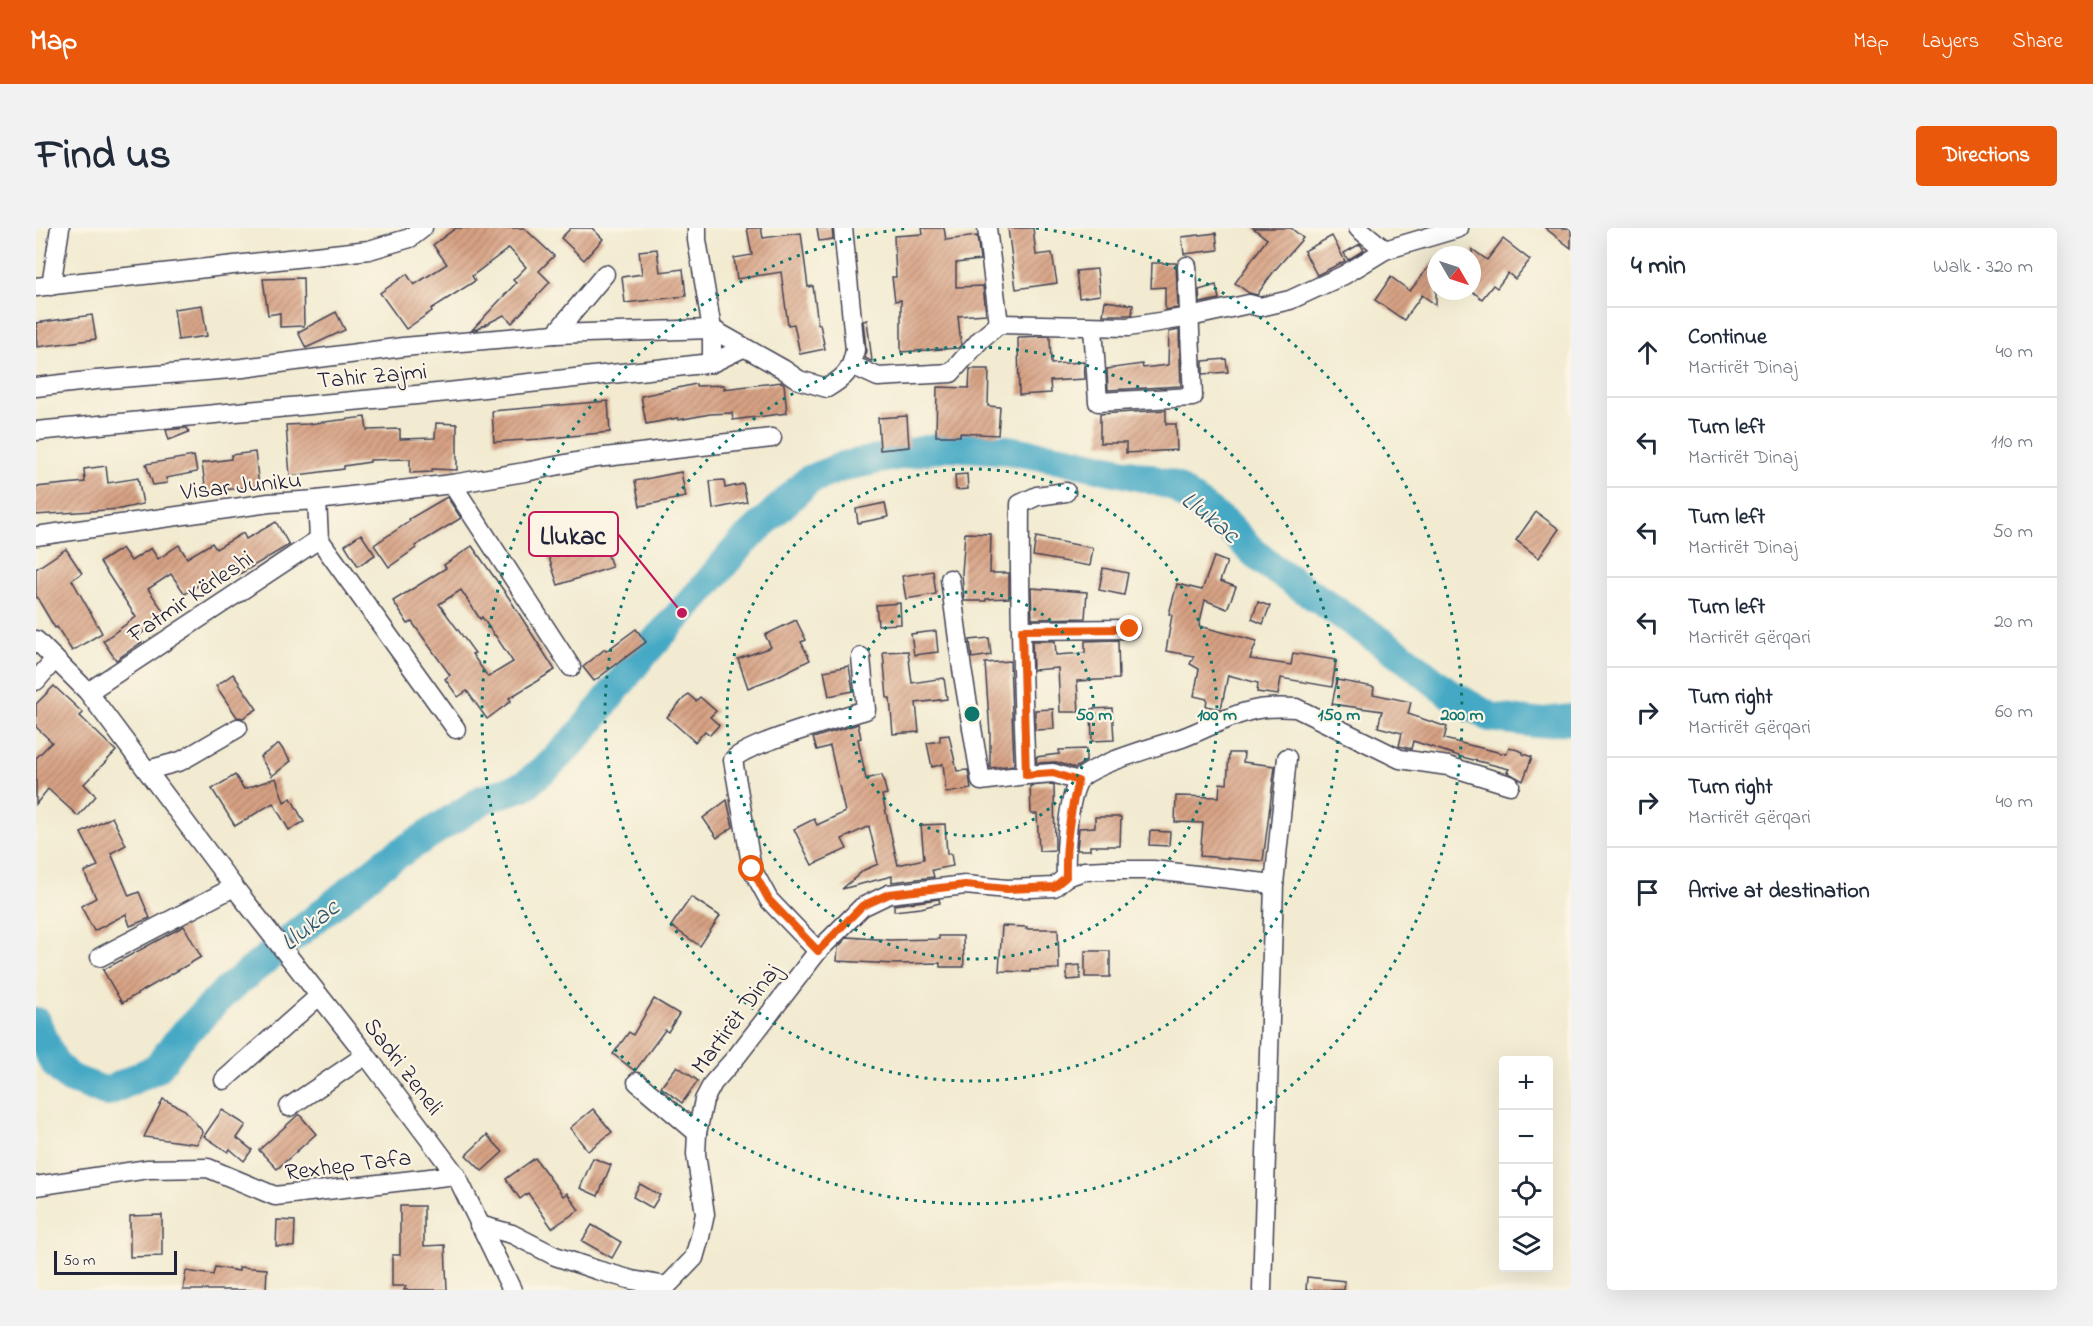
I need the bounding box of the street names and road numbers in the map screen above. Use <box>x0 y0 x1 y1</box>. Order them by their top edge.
street label: Tahir Zajmi <box>316 355 429 400</box>
street label: Visar Juniku <box>178 464 303 511</box>
street label: Fatmir Kërleshi <box>120 543 262 654</box>
street label: Martirët Dinaj <box>684 956 791 1082</box>
street label: Sadri Zeneli <box>353 1011 451 1124</box>
street label: Rexhep Tafa <box>283 1141 413 1192</box>

